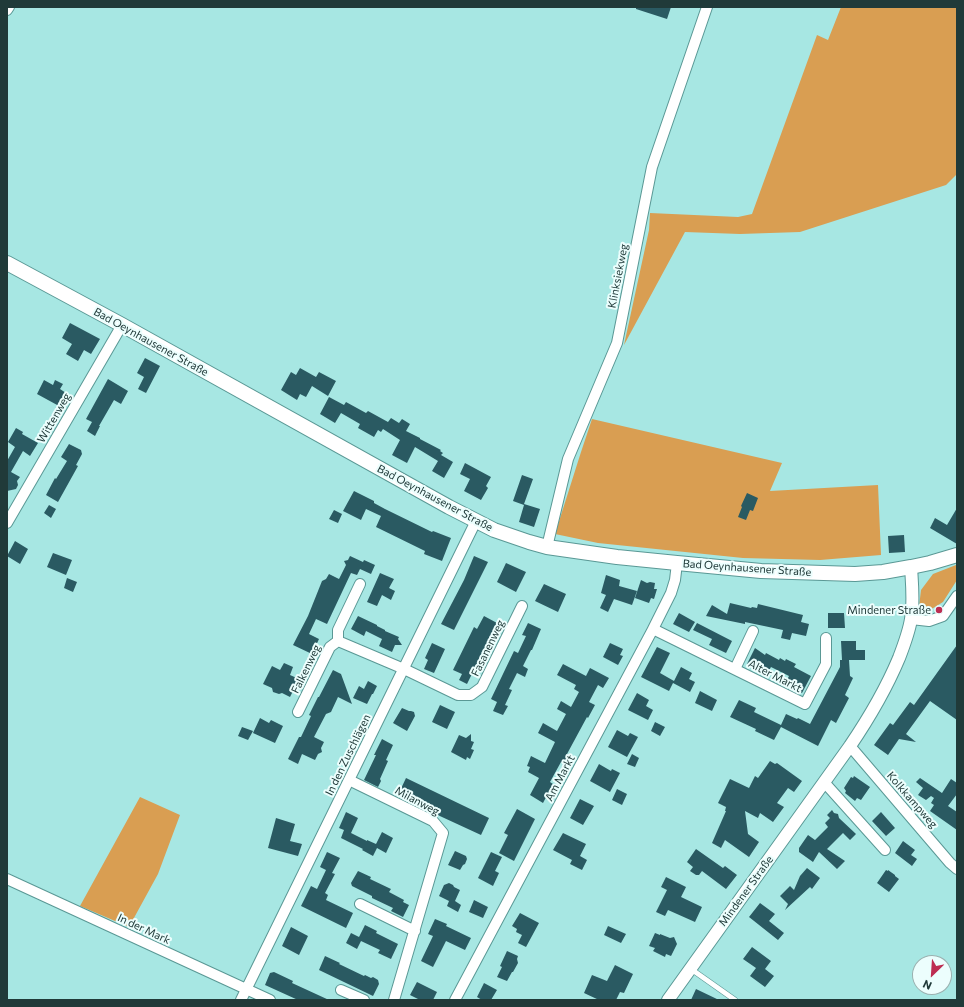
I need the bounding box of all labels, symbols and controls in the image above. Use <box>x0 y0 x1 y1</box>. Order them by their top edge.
street label: Klinksiekweg <box>605 243 631 309</box>
street label: Bad Oeynhausener Straße <box>91 305 211 379</box>
street label: Wittenweg <box>34 391 74 445</box>
street label: Bad Oeynhausener Straße <box>375 462 495 534</box>
street label: Bad Oeynhausener Straße <box>682 557 812 579</box>
place label: Mindener Straße <box>847 603 931 617</box>
marker: Mindener Straße <box>934 605 944 615</box>
street label: Fasanenweg <box>469 618 507 678</box>
street label: Falkenweg <box>289 642 323 696</box>
street label: Alter Markt <box>746 657 804 695</box>
street label: In den Zuschlägen <box>323 712 373 798</box>
street label: Am Markt <box>542 753 578 803</box>
street label: Kolkkampweg <box>884 769 940 831</box>
street label: Milanweg <box>393 784 441 818</box>
street label: Mindener Straße <box>716 853 776 929</box>
street label: In der Mark <box>116 911 172 947</box>
north arrow <box>912 955 952 995</box>
text: N <box>921 978 934 993</box>

